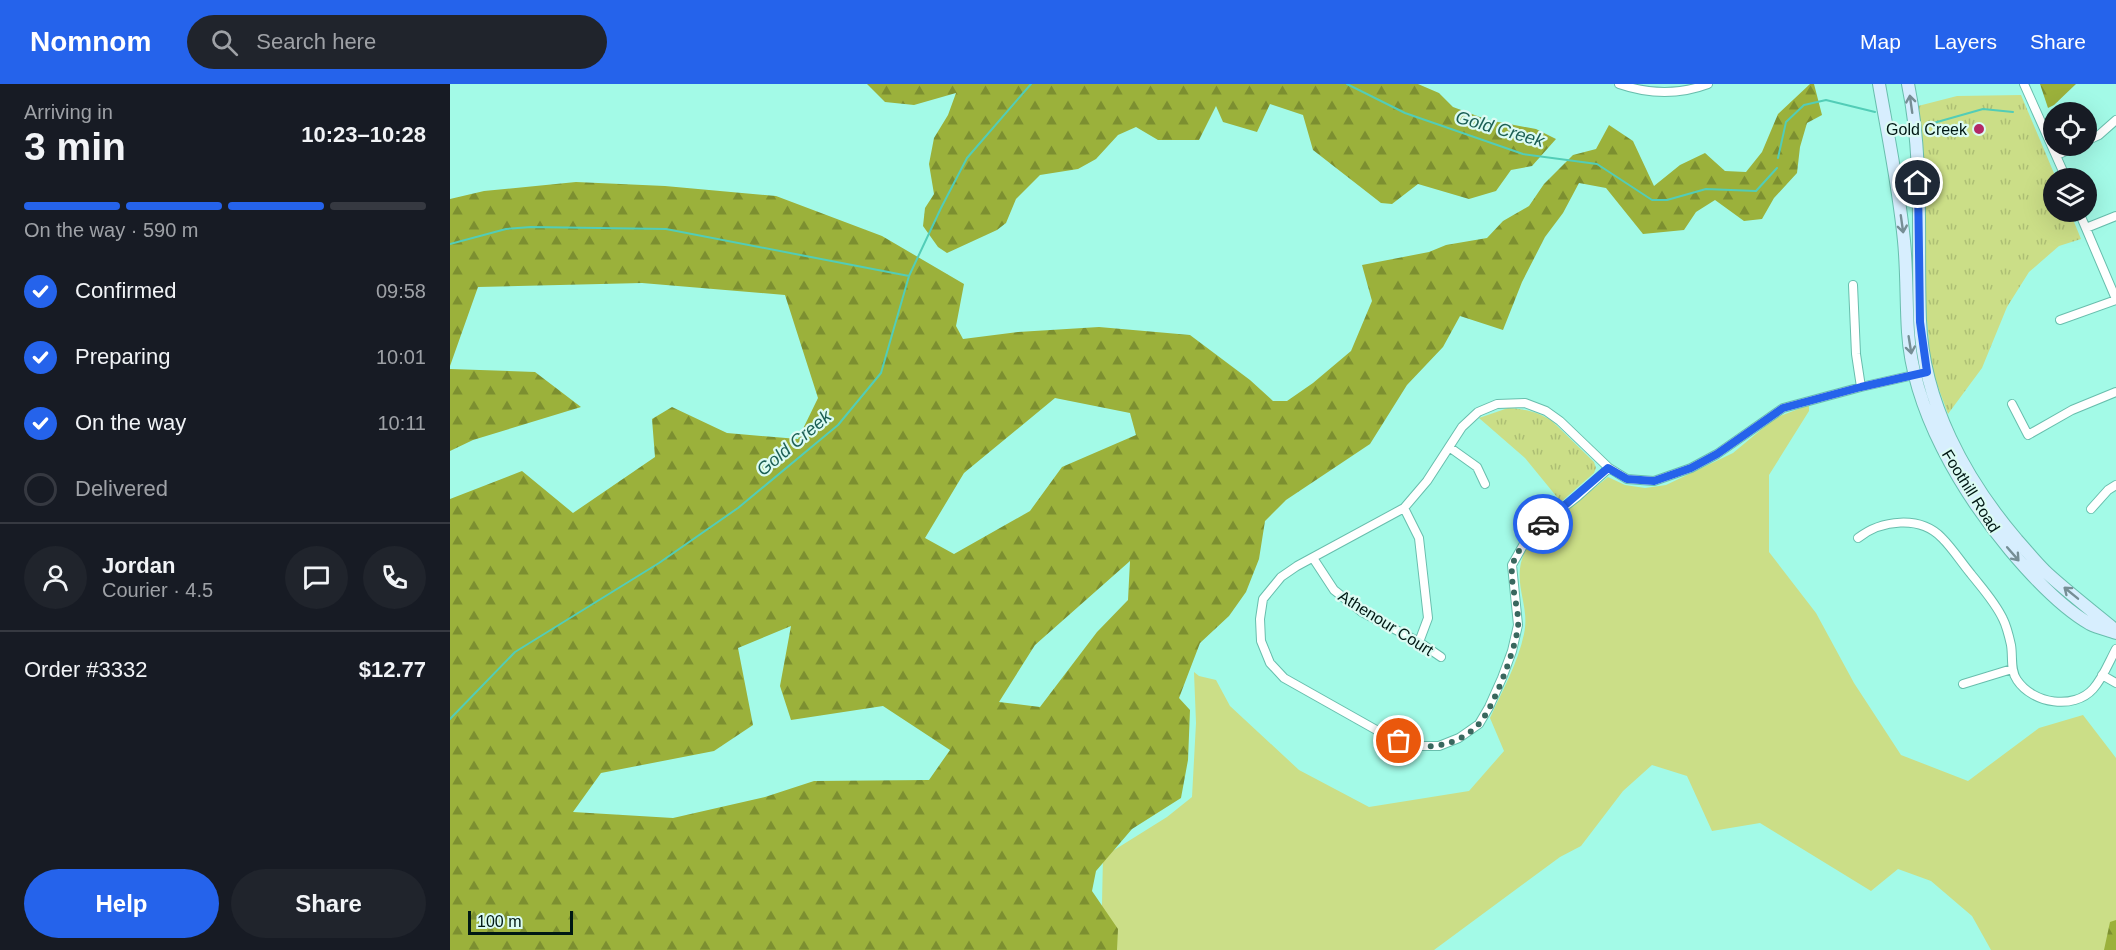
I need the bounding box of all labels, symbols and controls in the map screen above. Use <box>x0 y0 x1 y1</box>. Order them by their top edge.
search box <box>187 15 607 69</box>
text: Nomnom <box>30 26 151 57</box>
icon: search <box>208 26 241 59</box>
text: Search here <box>256 29 376 54</box>
text: Map <box>1860 30 1901 53</box>
text: Layers <box>1934 30 1997 53</box>
text: Share <box>2030 30 2086 53</box>
one-way arrow <box>1906 95 1917 114</box>
text: Arriving in <box>24 101 113 123</box>
map controls <box>2043 102 2097 222</box>
button: locate <box>2043 102 2097 156</box>
water label: Gold Creek <box>1453 107 1547 151</box>
place label: Gold Creek <box>1886 121 1968 138</box>
text: 10:23–10:28 <box>301 122 426 147</box>
marker: Gold Creek <box>1972 122 1986 136</box>
text: 3 min <box>24 125 126 168</box>
pin <box>1892 157 1943 208</box>
icon: home <box>1901 166 1934 199</box>
button: layers <box>2043 168 2097 222</box>
one-way arrow <box>1897 214 1908 234</box>
text: On the way · 590 m <box>24 219 199 241</box>
icon: check <box>24 275 57 308</box>
text: Confirmed <box>75 278 176 303</box>
text: 09:58 <box>376 280 426 302</box>
one-way arrow <box>1904 335 1915 354</box>
icon: check <box>24 341 57 374</box>
text: Preparing <box>75 344 170 369</box>
text: 10:01 <box>376 346 426 368</box>
water label: Gold Creek <box>753 405 836 480</box>
icon: check <box>24 407 57 440</box>
text: On the way <box>75 410 186 435</box>
text: 10:11 <box>377 412 426 434</box>
street label: Foothill Road <box>1939 447 2003 535</box>
text: Delivered <box>75 476 168 501</box>
courier <box>1513 494 1573 554</box>
icon: car <box>1527 508 1560 541</box>
button: person <box>24 546 87 609</box>
button: chat <box>285 546 348 609</box>
button: phone <box>363 546 426 609</box>
one-way arrow <box>2007 546 2020 562</box>
text: Jordan <box>102 553 175 578</box>
text: Courier · 4.5 <box>102 579 213 601</box>
one-way arrow <box>2064 586 2079 600</box>
street label: Athenour Court <box>1335 587 1437 659</box>
text: Order #3332 <box>24 657 148 682</box>
text: $12.77 <box>359 657 426 682</box>
pin <box>1373 715 1424 766</box>
icon: bag <box>1382 724 1415 757</box>
button: Help <box>24 869 219 938</box>
button: Share <box>231 869 426 938</box>
scale bar <box>468 908 573 936</box>
text: 100 m <box>477 913 521 930</box>

